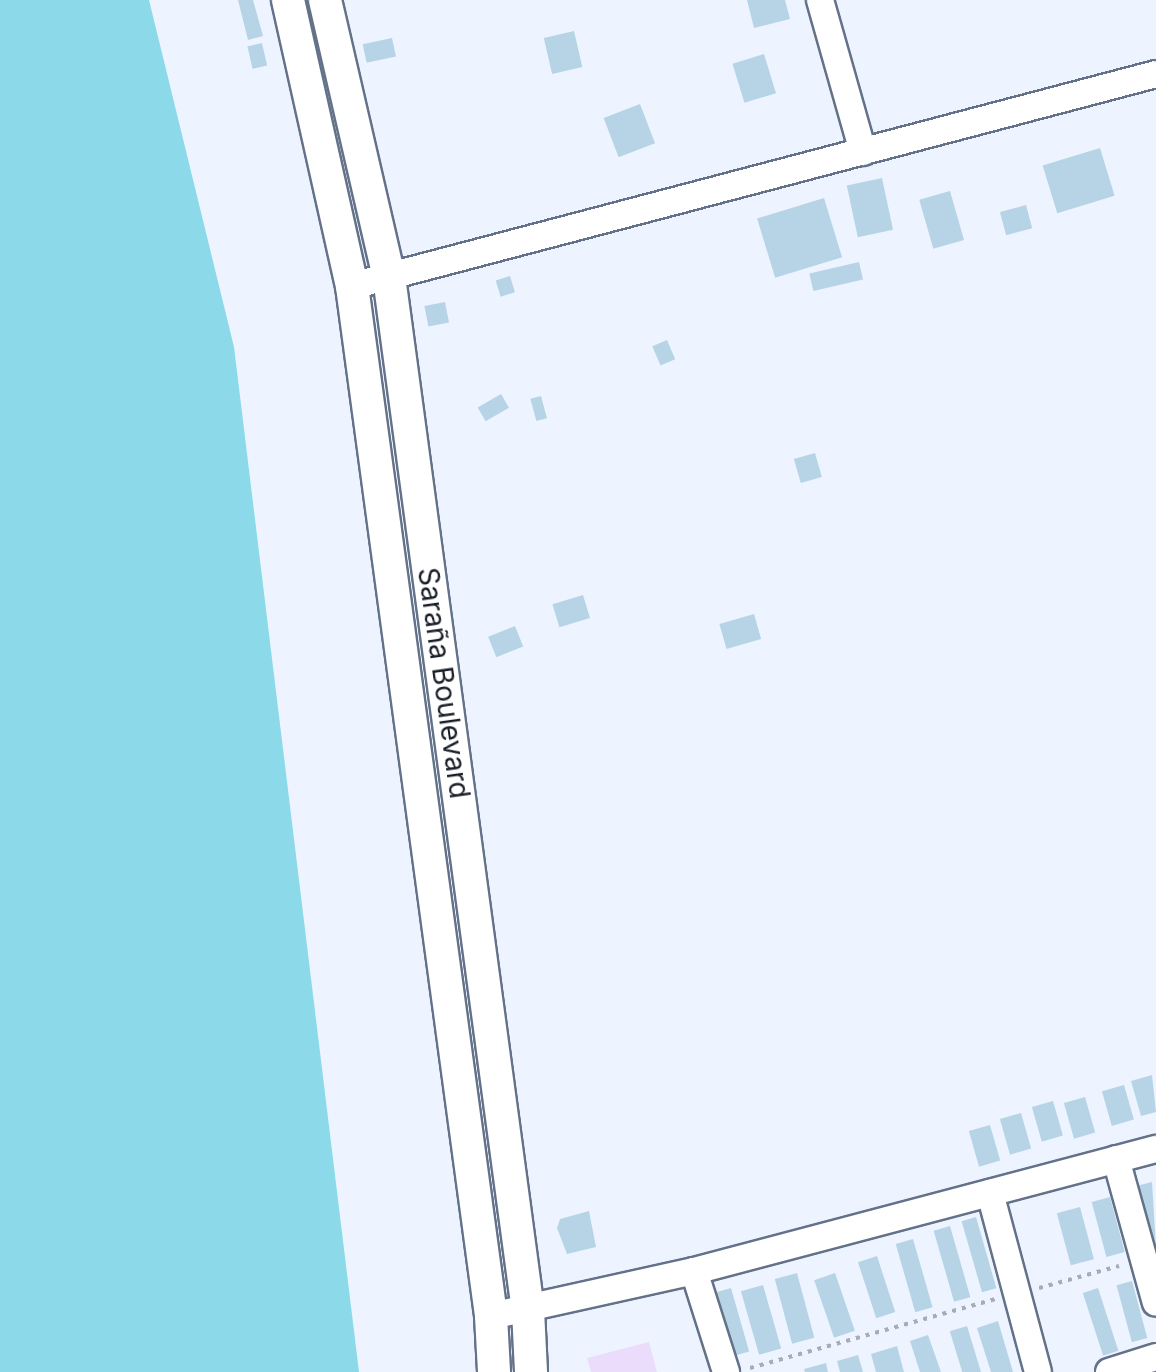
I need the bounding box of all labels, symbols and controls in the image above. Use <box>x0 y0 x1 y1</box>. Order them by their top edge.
street label: Saraña Boulevard <box>411 565 477 801</box>

